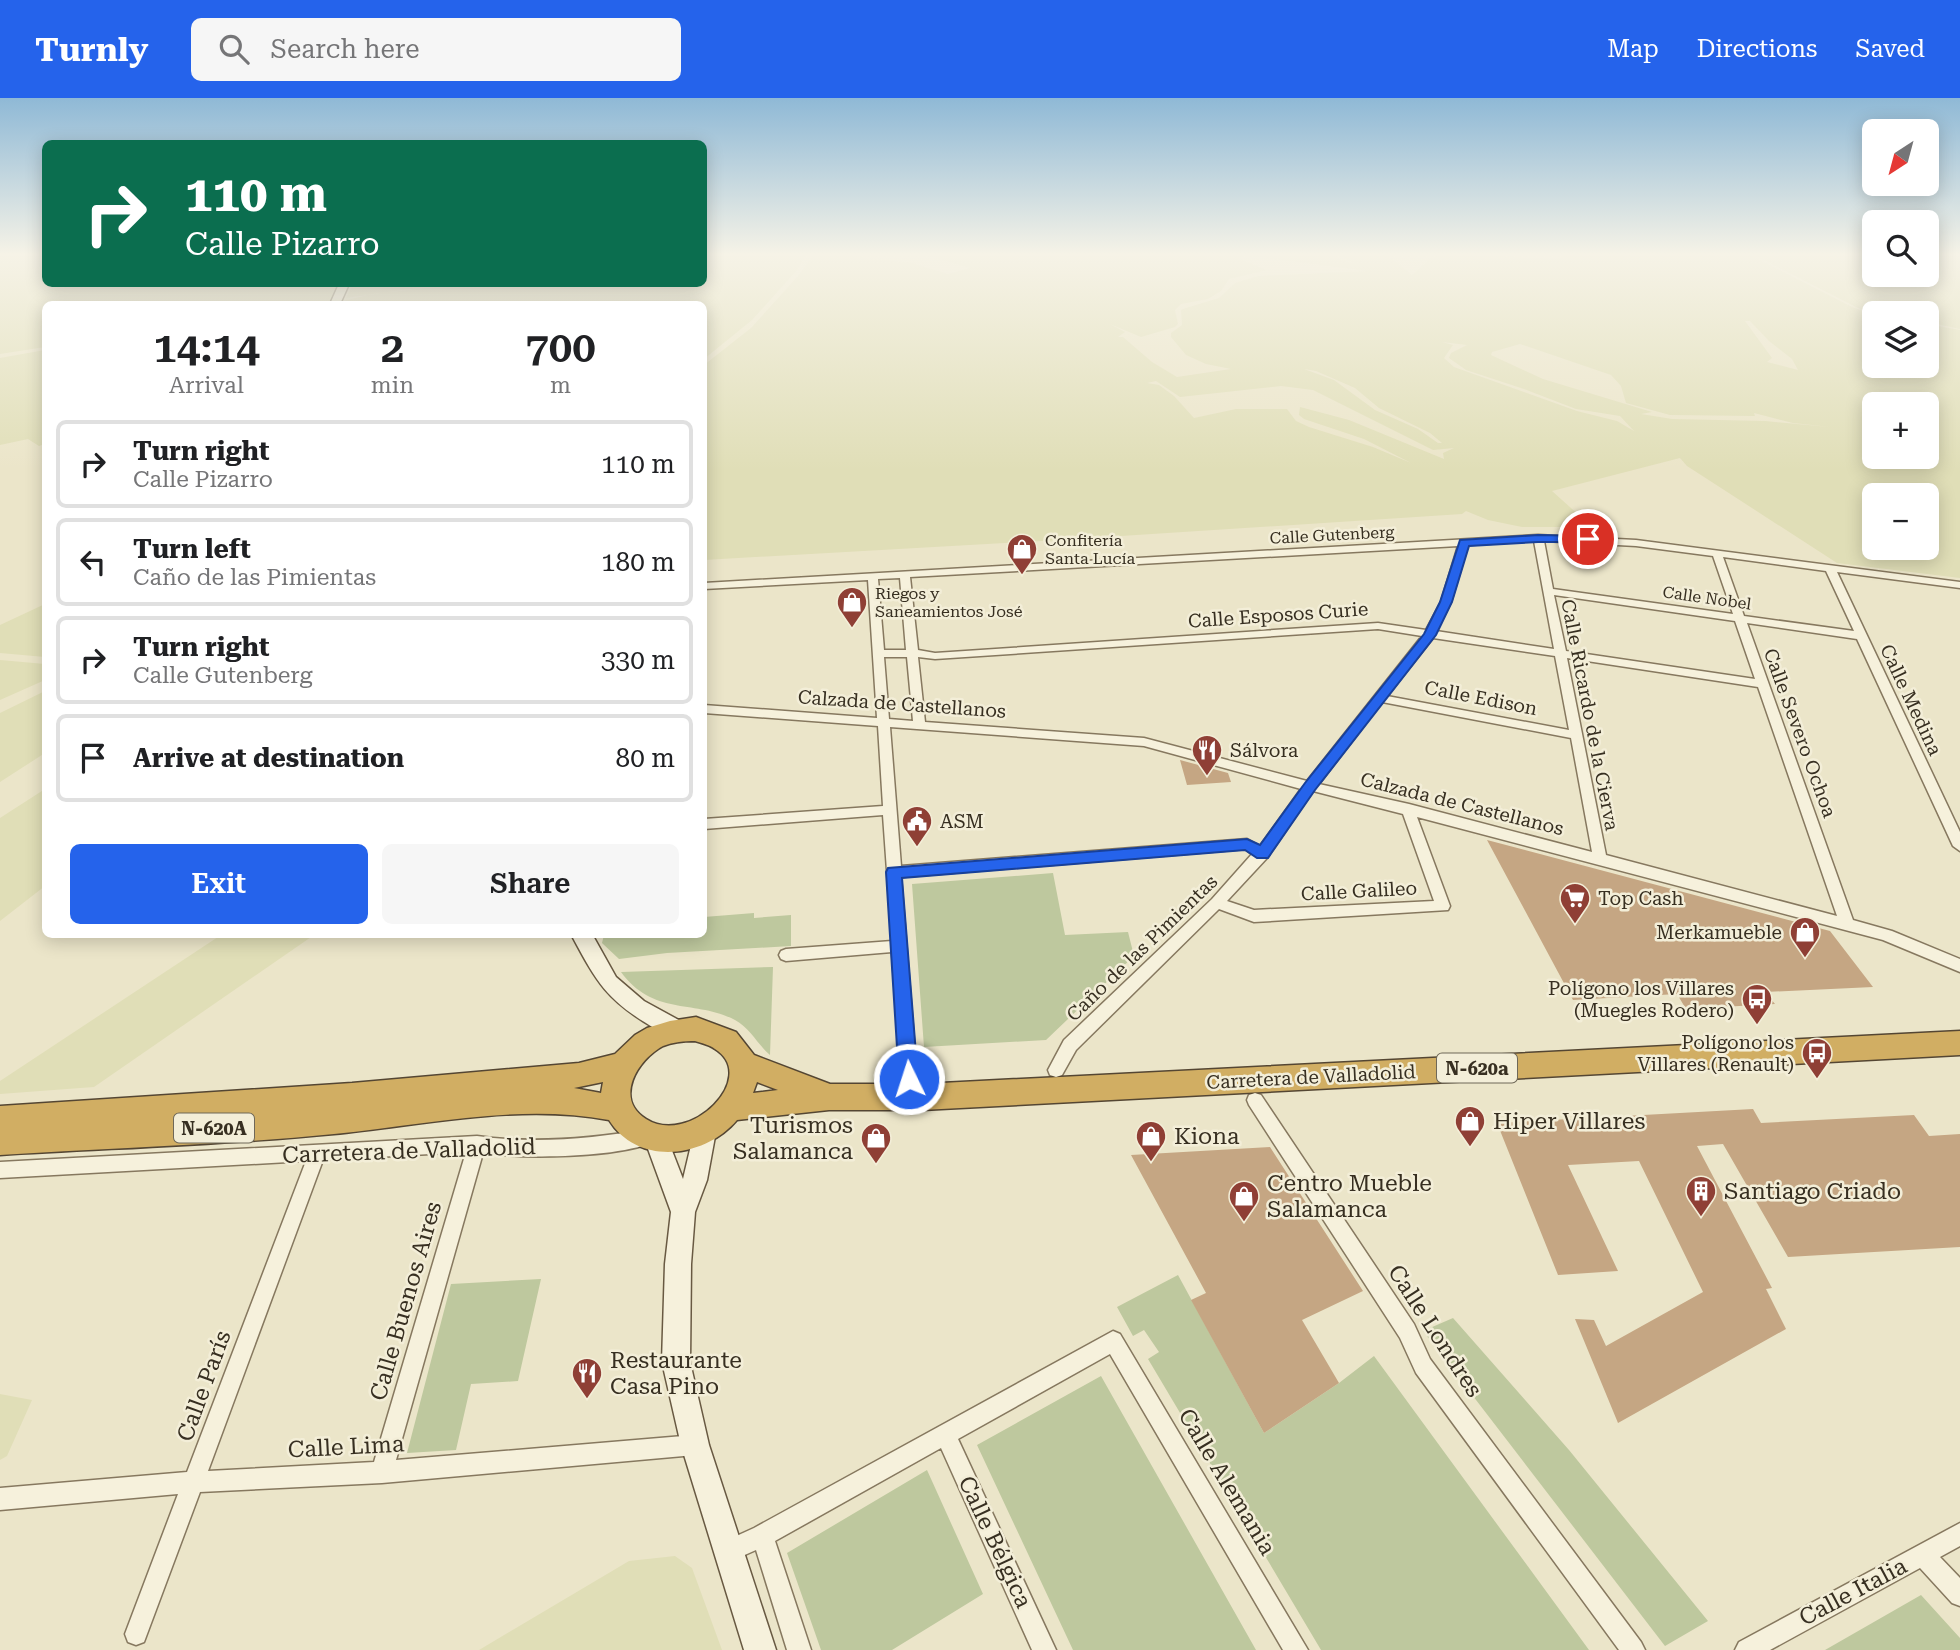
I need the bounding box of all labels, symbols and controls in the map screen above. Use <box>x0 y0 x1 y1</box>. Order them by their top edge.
search box <box>191 18 681 81</box>
text: Turnly <box>35 30 149 69</box>
icon: search <box>215 30 253 68</box>
text: Search here <box>271 34 419 64</box>
text: Map <box>1607 35 1659 63</box>
text: Directions <box>1697 35 1817 63</box>
text: Saved <box>1855 35 1925 63</box>
north arrow <box>1862 119 1939 196</box>
map controls <box>1862 119 1939 560</box>
text: 110 m <box>185 166 327 223</box>
icon: right <box>70 168 161 259</box>
button: search <box>1862 210 1939 287</box>
text: Calle Pizarro <box>185 225 380 263</box>
button: layers <box>1862 301 1939 378</box>
text: 14:14 <box>153 323 260 372</box>
text: 2 <box>381 323 404 372</box>
text: 700 <box>525 323 596 372</box>
text: Arrival <box>169 372 244 399</box>
text: min <box>371 372 414 399</box>
text: m <box>550 372 571 399</box>
button: + <box>1862 392 1939 469</box>
text: Turn right <box>133 436 269 466</box>
icon: right <box>74 445 112 483</box>
text: 110 m <box>601 449 675 479</box>
text: Calle Pizarro <box>133 466 273 493</box>
button: − <box>1862 483 1939 560</box>
pin <box>1558 509 1618 569</box>
icon: arrive <box>1569 520 1607 558</box>
street label: Calle Gutenberg <box>1269 522 1396 548</box>
place label: Confitería Santa Lucía <box>1045 531 1136 568</box>
shop icon: Confitería Santa Lucía <box>1005 532 1039 576</box>
text: Turn left <box>133 534 251 564</box>
icon: left <box>74 543 112 581</box>
text: 180 m <box>601 547 675 577</box>
text: Caño de las Pimientas <box>133 564 376 591</box>
street label: Calle Nobel <box>1662 582 1753 614</box>
place label: Riegos y Saneamientos José <box>875 584 1023 621</box>
shop icon: Riegos y Saneamientos José <box>835 585 869 629</box>
street label: Calle Esposos Curie <box>1187 597 1369 633</box>
street label: Calle Ricardo de la Cierva <box>1556 597 1624 833</box>
text: Turn right <box>133 632 269 662</box>
icon: right <box>74 641 112 679</box>
street label: Calle Medina <box>1875 641 1947 760</box>
text: 330 m <box>601 645 675 675</box>
street label: Calle Severo Ochoa <box>1759 645 1842 821</box>
text: Calle Gutenberg <box>133 662 313 689</box>
street label: Calle Edison <box>1423 676 1539 720</box>
street label: Calzada de Castellanos <box>797 685 1007 723</box>
restaurant icon: Sálvora <box>1190 733 1224 777</box>
icon: arrive <box>74 739 112 777</box>
place label: Sálvora <box>1230 739 1299 762</box>
text: Arrive at destination <box>133 743 404 773</box>
text: 80 m <box>616 743 675 773</box>
street label: Calzada de Castellanos <box>1358 768 1566 840</box>
public building icon: ASM <box>900 804 934 848</box>
place label: ASM <box>940 810 984 833</box>
button: Exit <box>70 844 368 924</box>
button: Share <box>382 844 679 924</box>
street label: Caño de las Pimientas <box>1062 870 1222 1026</box>
street label: Calle Galileo <box>1300 876 1418 906</box>
supermarket icon: Top Cash <box>1558 881 1592 925</box>
place label: Top Cash <box>1598 887 1684 910</box>
shop icon: Merkamueble <box>1788 915 1822 959</box>
place label: Merkamueble <box>1656 921 1782 944</box>
place label: Polígono los Villares (Muegles Rodero) <box>1548 977 1734 1022</box>
bus stop icon: Polígono los Villares (Muegles Rodero) <box>1740 982 1774 1026</box>
place label: Polígono los Villares (Renault) <box>1637 1031 1794 1076</box>
bus stop icon: Polígono los Villares (Renault) <box>1800 1036 1834 1080</box>
position arrow <box>872 1042 946 1116</box>
road number: N-620a <box>1437 1054 1517 1083</box>
street label: Carretera de Valladolid <box>1206 1060 1416 1094</box>
shop icon: Hiper Villares <box>1453 1104 1487 1148</box>
place label: Hiper Villares <box>1493 1108 1645 1135</box>
place label: Turismos Salamanca <box>733 1112 854 1165</box>
road number: N-620A <box>174 1113 254 1142</box>
shop icon: Kiona <box>1134 1119 1168 1163</box>
shop icon: Turismos Salamanca <box>859 1121 893 1165</box>
place label: Kiona <box>1174 1123 1240 1150</box>
street label: Carretera de Valladolid <box>282 1133 536 1169</box>
place label: Centro Mueble Salamanca <box>1267 1170 1432 1223</box>
building icon: Santiago Criado <box>1684 1174 1718 1218</box>
place label: Santiago Criado <box>1724 1178 1901 1205</box>
shop icon: Centro Mueble Salamanca <box>1227 1179 1261 1223</box>
street label: Calle Buenos Aires <box>365 1198 447 1404</box>
street label: Calle Londres <box>1382 1260 1488 1402</box>
street label: Calle París <box>171 1327 237 1445</box>
place label: Restaurante Casa Pino <box>610 1347 742 1400</box>
restaurant icon: Restaurante Casa Pino <box>570 1356 604 1400</box>
street label: Calle Alemania <box>1173 1404 1282 1560</box>
street label: Calle Lima <box>287 1430 405 1464</box>
street label: Calle Bélgica <box>953 1472 1038 1613</box>
street label: Calle Italia <box>1795 1552 1912 1632</box>

